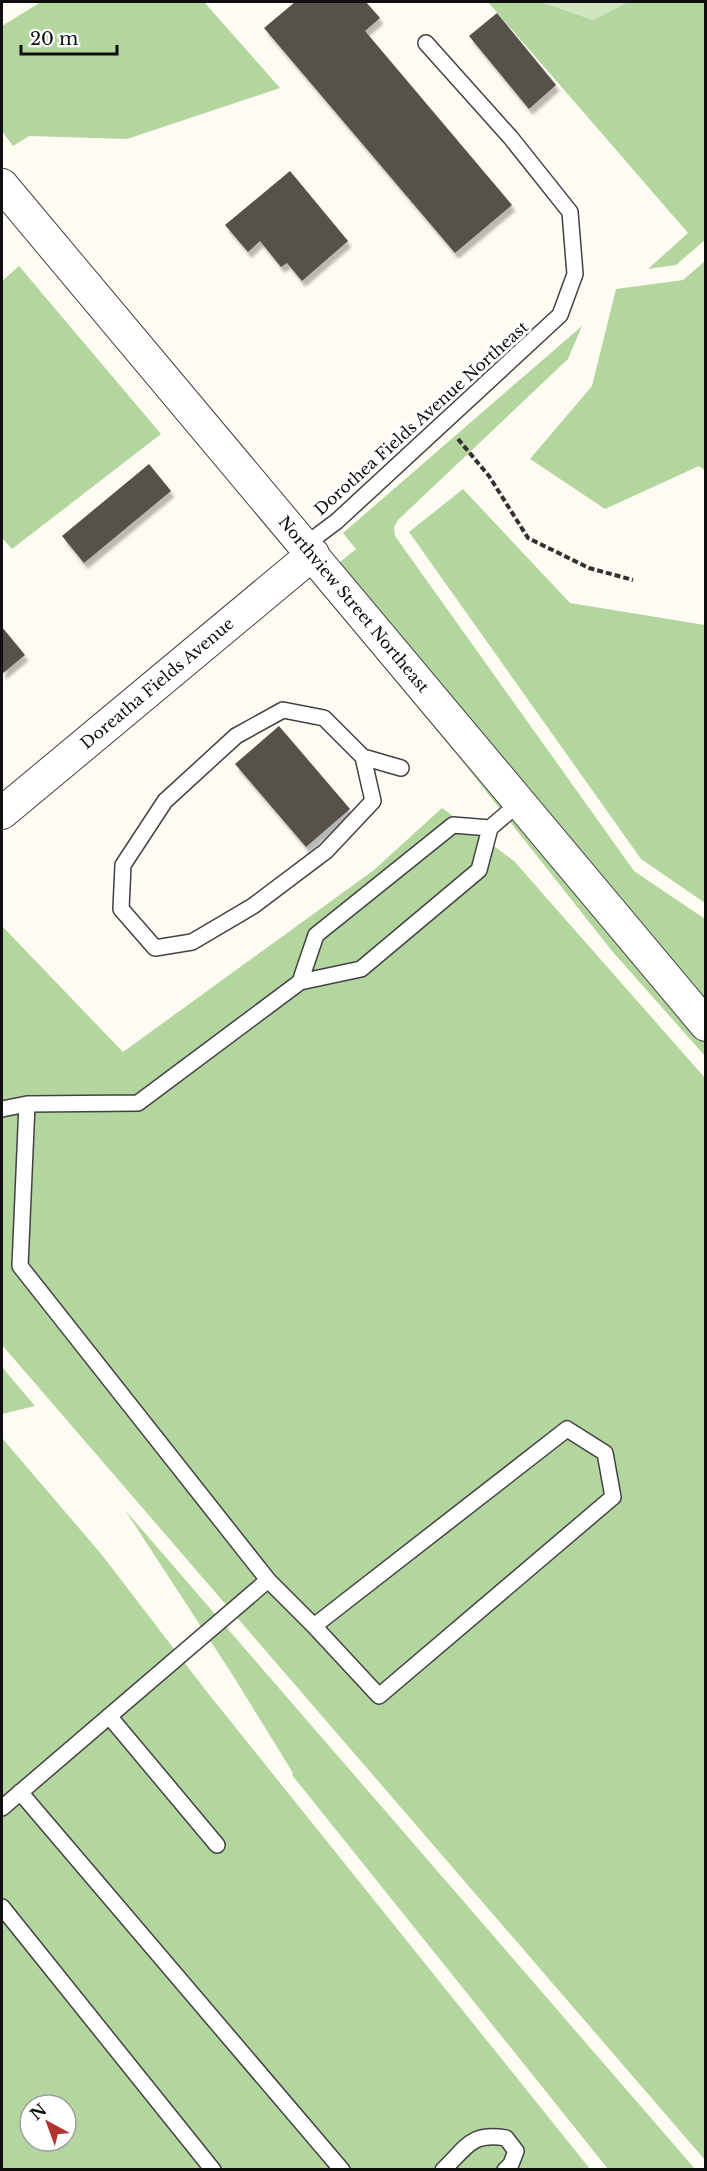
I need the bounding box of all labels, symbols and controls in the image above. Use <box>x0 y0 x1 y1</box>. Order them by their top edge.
scale bar <box>21 18 117 56</box>
text: 20 m <box>30 28 78 50</box>
street label: Dorothea Fields Avenue Northeast <box>310 317 532 519</box>
street label: Northview Street Northeast <box>274 512 434 696</box>
street label: Doreatha Fields Avenue <box>76 613 238 753</box>
north arrow <box>18 2093 78 2153</box>
text: N <box>26 2099 50 2124</box>

